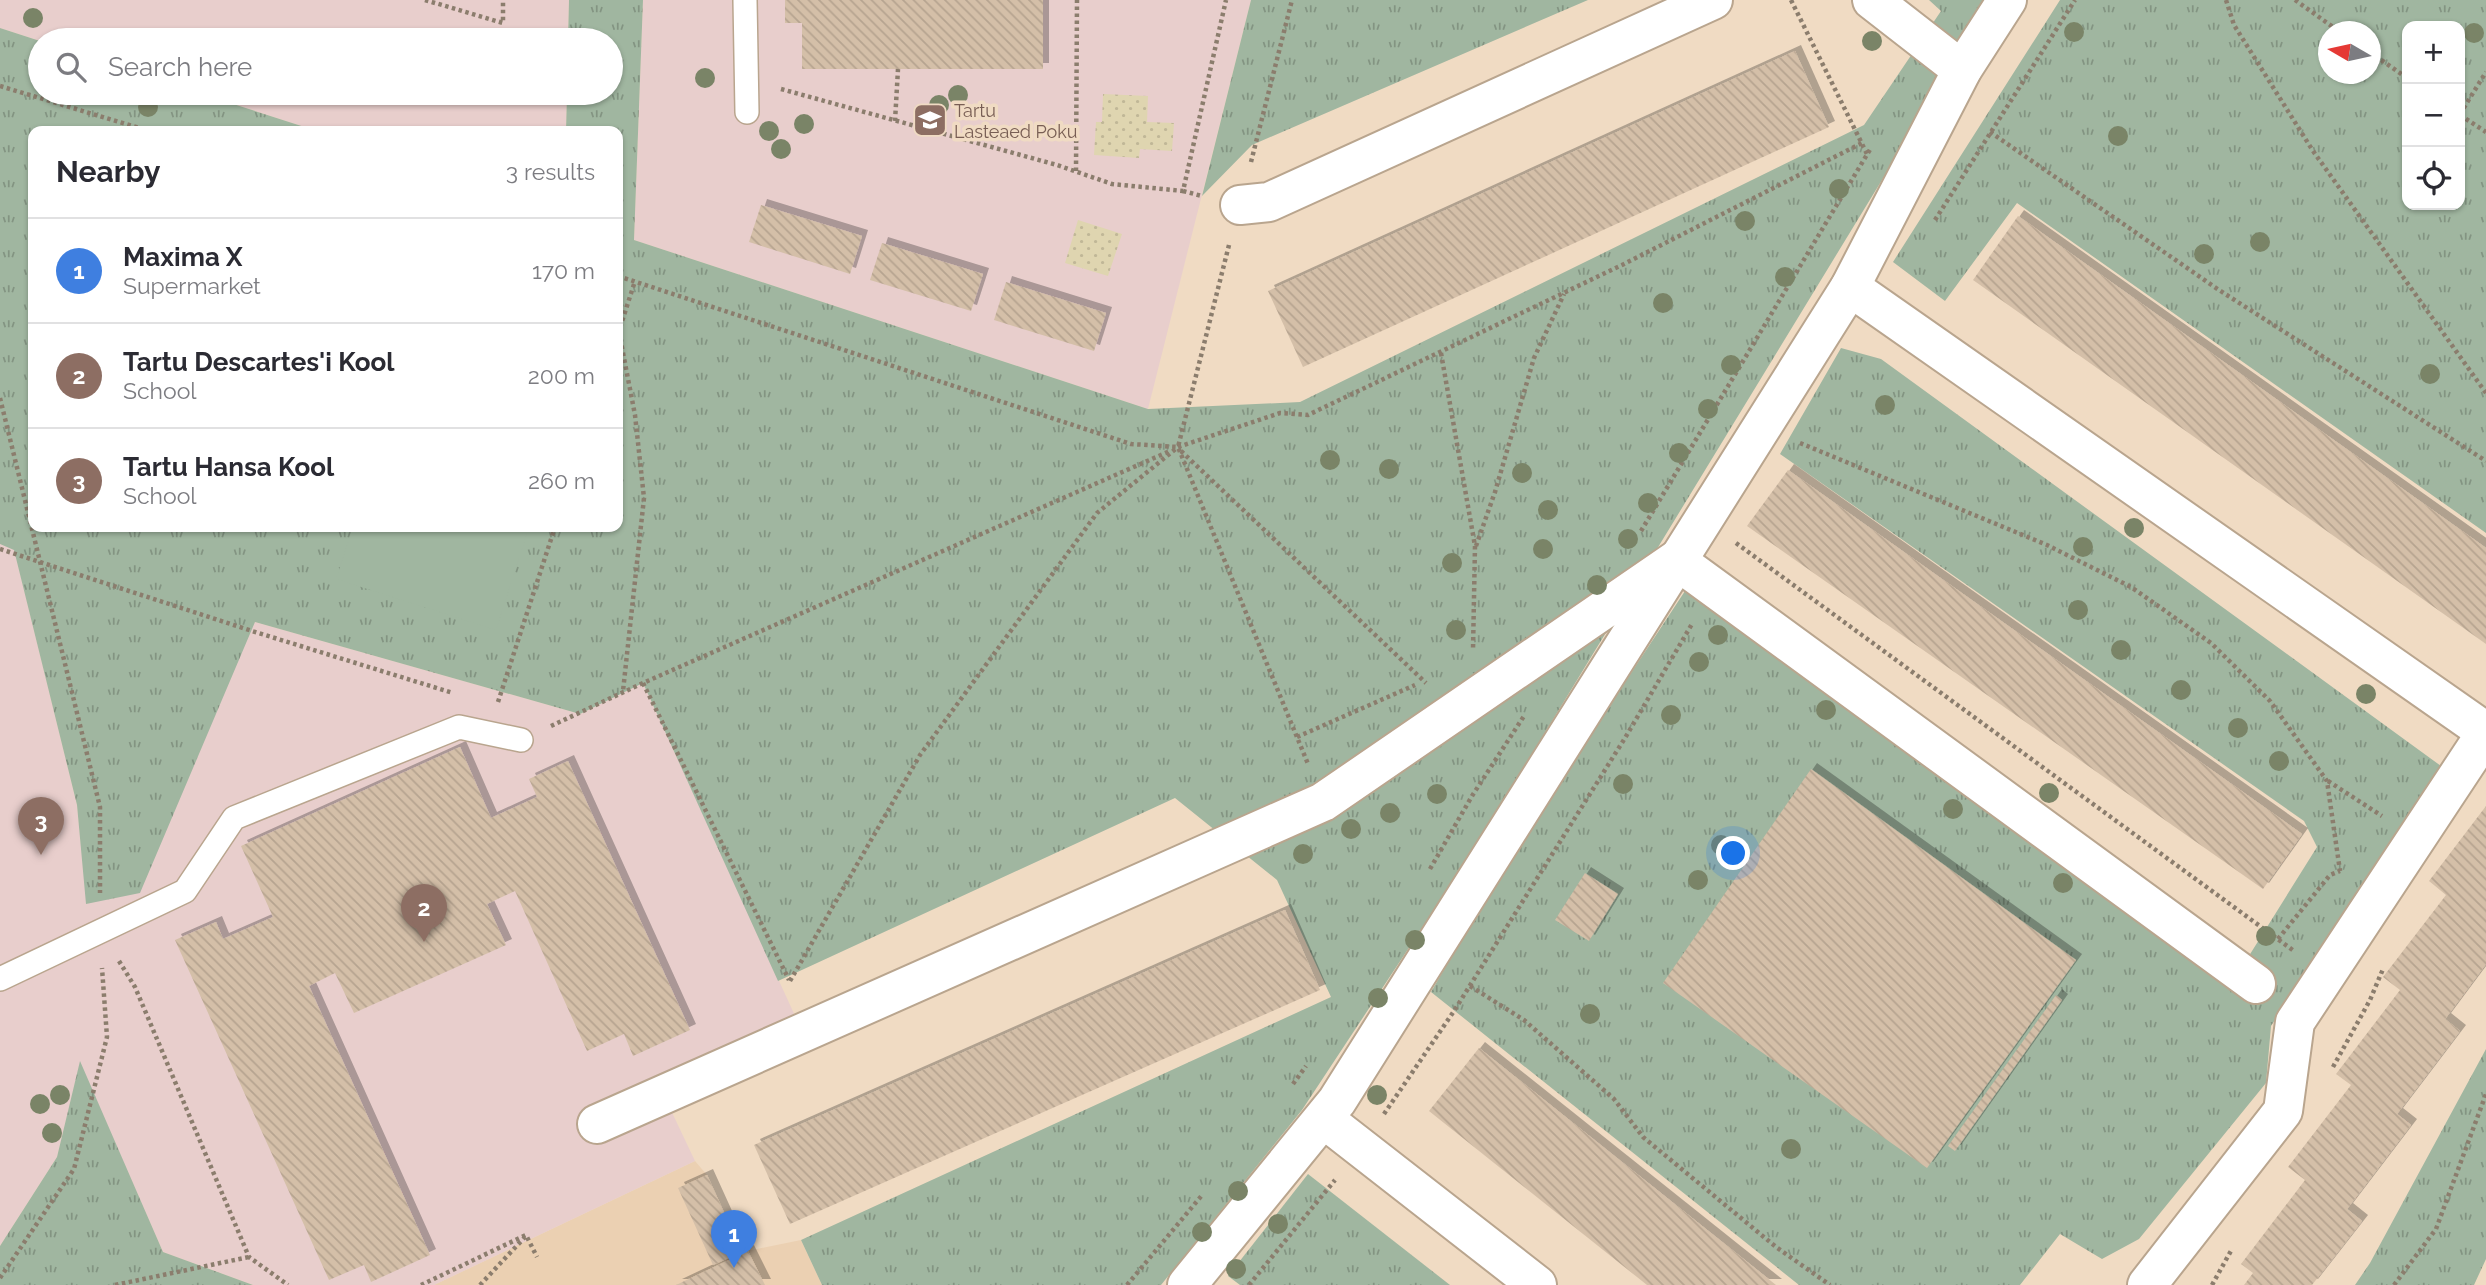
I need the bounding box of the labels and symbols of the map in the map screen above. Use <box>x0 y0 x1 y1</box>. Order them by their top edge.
north arrow <box>2318 21 2381 84</box>
place label: Tartu Lasteaed Poku <box>954 100 1078 142</box>
school or university icon: Tartu Lasteaed Poku <box>911 101 949 139</box>
pin: 3 <box>18 797 64 855</box>
your location <box>1716 836 1750 870</box>
pin: 2 <box>401 884 447 942</box>
pin: 1 <box>711 1210 757 1268</box>

